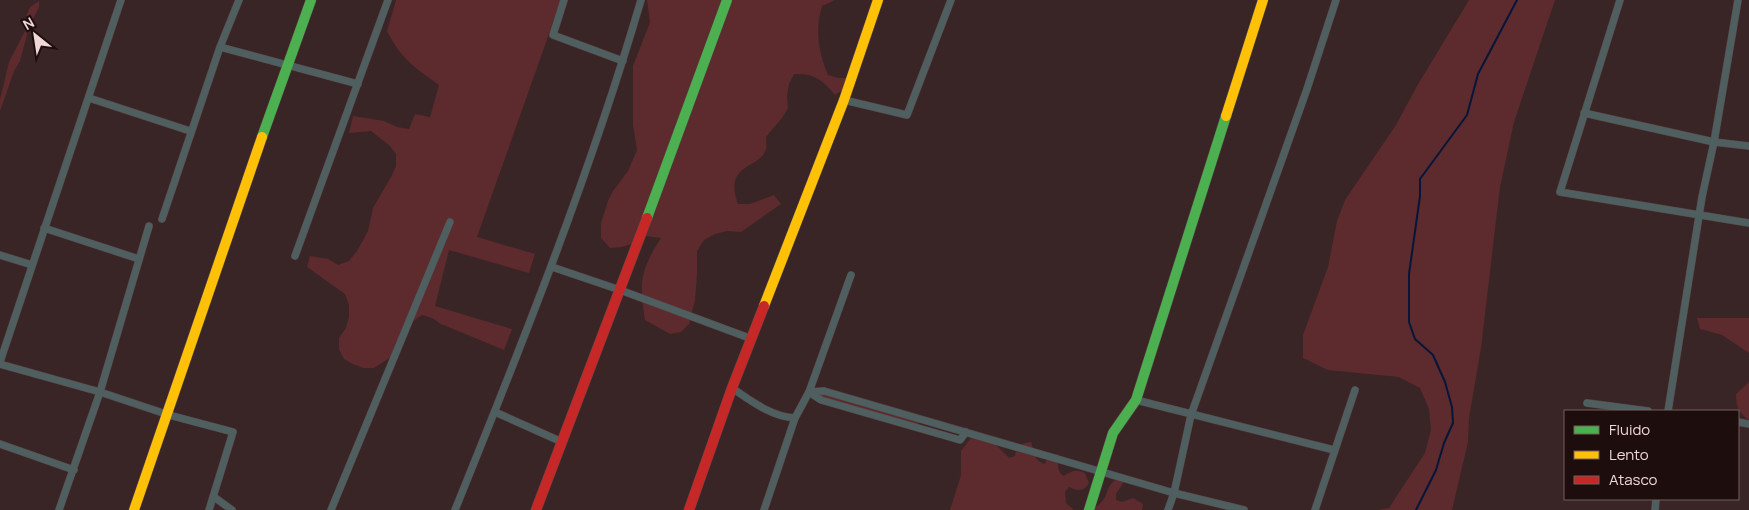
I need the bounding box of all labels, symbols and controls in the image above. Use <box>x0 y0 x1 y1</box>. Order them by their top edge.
north arrow <box>10 10 60 60</box>
text: N <box>19 13 37 34</box>
legend <box>1564 410 1739 500</box>
text: Fluido <box>1609 419 1650 440</box>
text: Lento <box>1609 444 1649 465</box>
text: Atasco <box>1609 469 1657 490</box>

